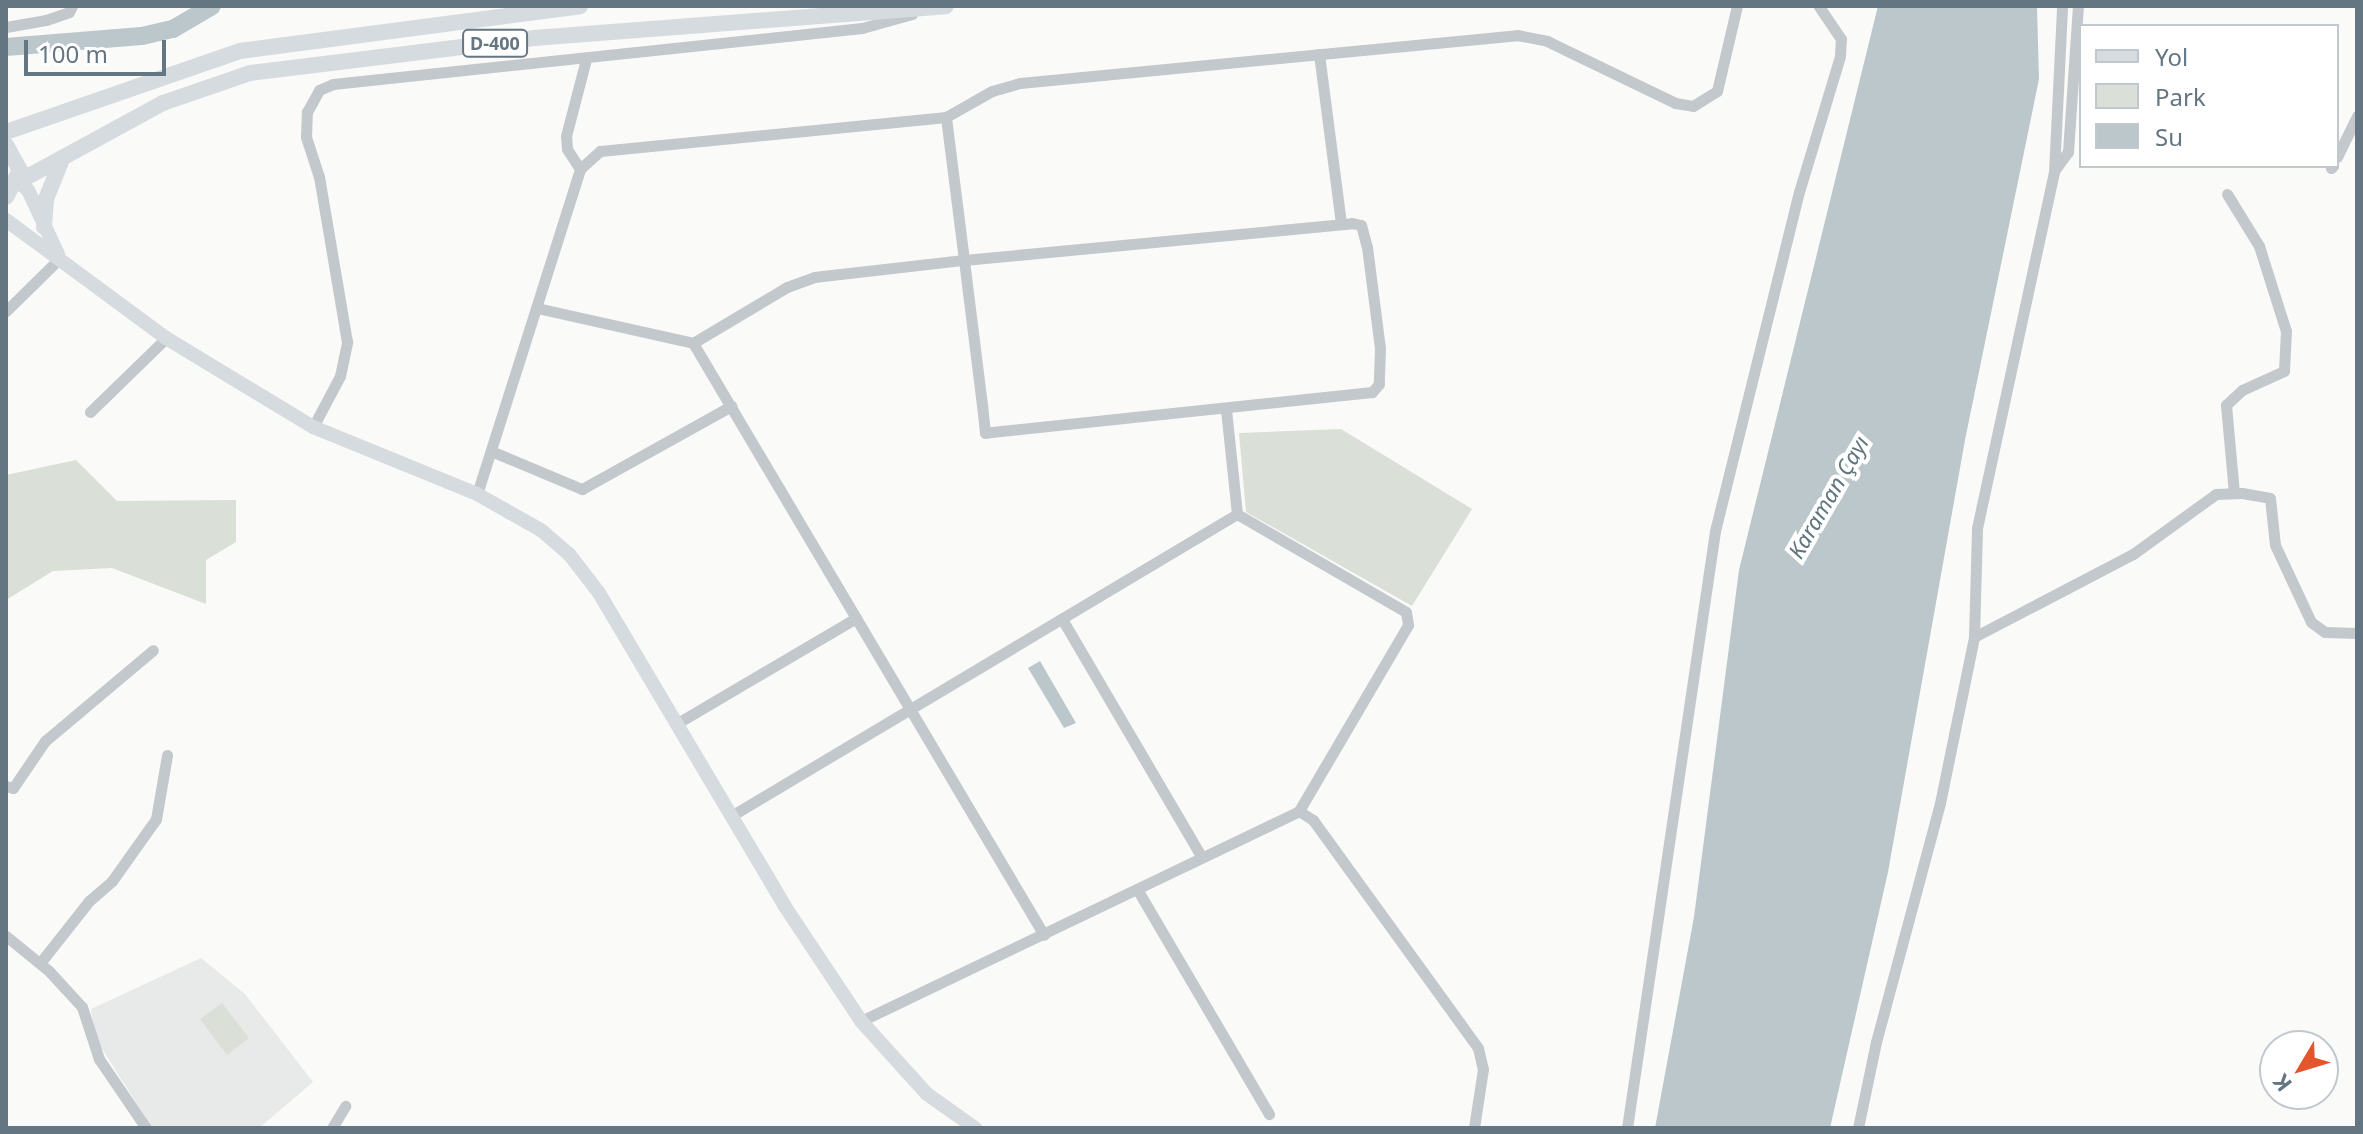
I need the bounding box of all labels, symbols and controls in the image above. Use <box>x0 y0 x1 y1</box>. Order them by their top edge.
scale bar <box>28 24 170 74</box>
legend <box>2079 24 2339 168</box>
road number: D-400 <box>461 29 529 57</box>
text: 100 m <box>38 37 108 70</box>
text: Yol <box>2155 40 2188 73</box>
text: Park <box>2155 80 2206 113</box>
text: Su <box>2155 120 2183 153</box>
water label: Karaman Çayı <box>1782 431 1874 563</box>
north arrow <box>2259 1030 2339 1110</box>
text: K <box>2265 1069 2298 1099</box>

